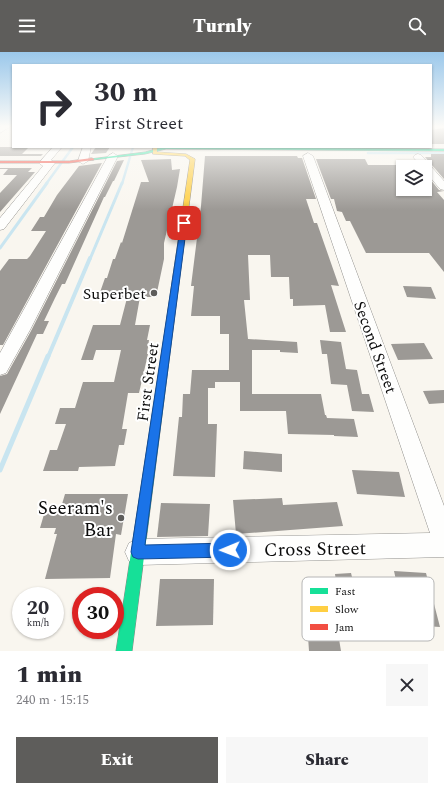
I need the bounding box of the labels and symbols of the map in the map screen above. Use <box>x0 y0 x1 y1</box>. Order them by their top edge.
pin <box>167 206 201 240</box>
place label: Superbet <box>83 282 146 306</box>
marker: Superbet <box>149 288 159 298</box>
street label: Second Street <box>347 298 403 397</box>
street label: First Street <box>131 341 165 423</box>
place label: Seeram's Bar <box>38 494 113 545</box>
marker: Seeram's Bar <box>116 513 126 523</box>
position arrow <box>209 529 251 571</box>
street label: Cross Street <box>264 534 367 565</box>
legend <box>302 577 434 641</box>
text: Fast <box>335 583 356 600</box>
speed limit sign: 30 <box>72 587 124 639</box>
text: Slow <box>335 601 359 618</box>
text: Jam <box>335 619 354 636</box>

